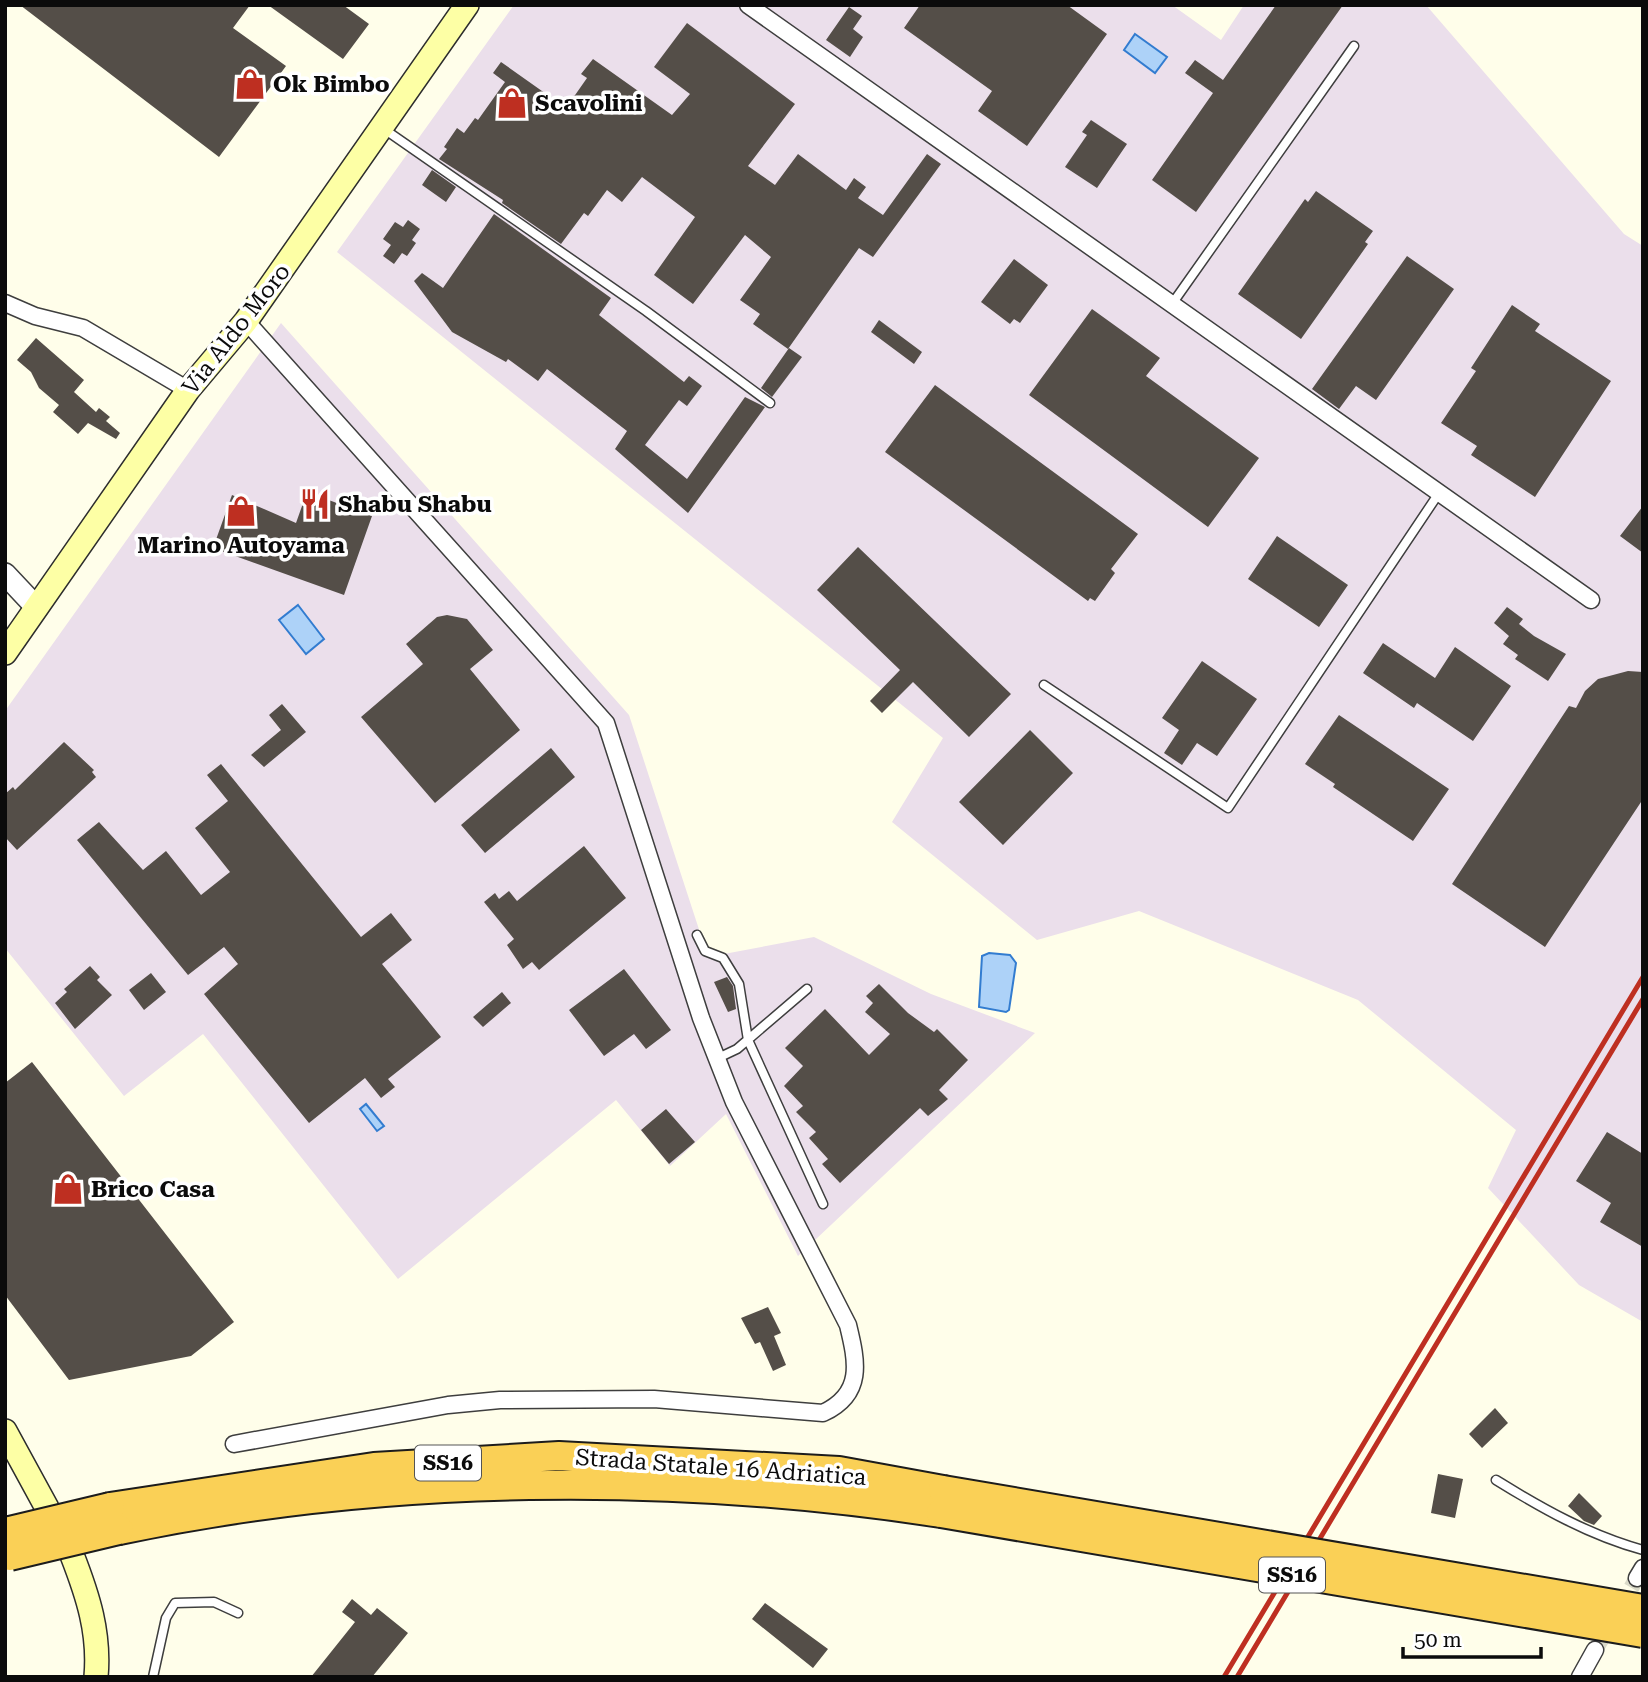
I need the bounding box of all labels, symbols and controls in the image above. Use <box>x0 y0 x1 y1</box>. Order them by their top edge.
shop icon: Ok Bimbo <box>233 67 267 101</box>
place label: Ok Bimbo <box>273 71 390 98</box>
shop icon: Scavolini <box>495 86 529 120</box>
place label: Scavolini <box>535 90 643 117</box>
street label: Via Aldo Moro <box>177 258 296 400</box>
restaurant icon: Shabu Shabu <box>298 487 332 521</box>
place label: Shabu Shabu <box>338 491 492 518</box>
shop icon: Marino Autoyama <box>224 494 258 528</box>
place label: Marino Autoyama <box>137 532 345 559</box>
shop icon: Brico Casa <box>51 1172 85 1206</box>
place label: Brico Casa <box>91 1176 215 1203</box>
street label: Strada Statale 16 Adriatica <box>575 1444 868 1491</box>
road number: SS16 <box>415 1446 481 1480</box>
road number: SS16 <box>1259 1558 1325 1592</box>
scale bar <box>1403 1616 1541 1660</box>
text: 50 m <box>1414 1628 1462 1652</box>

